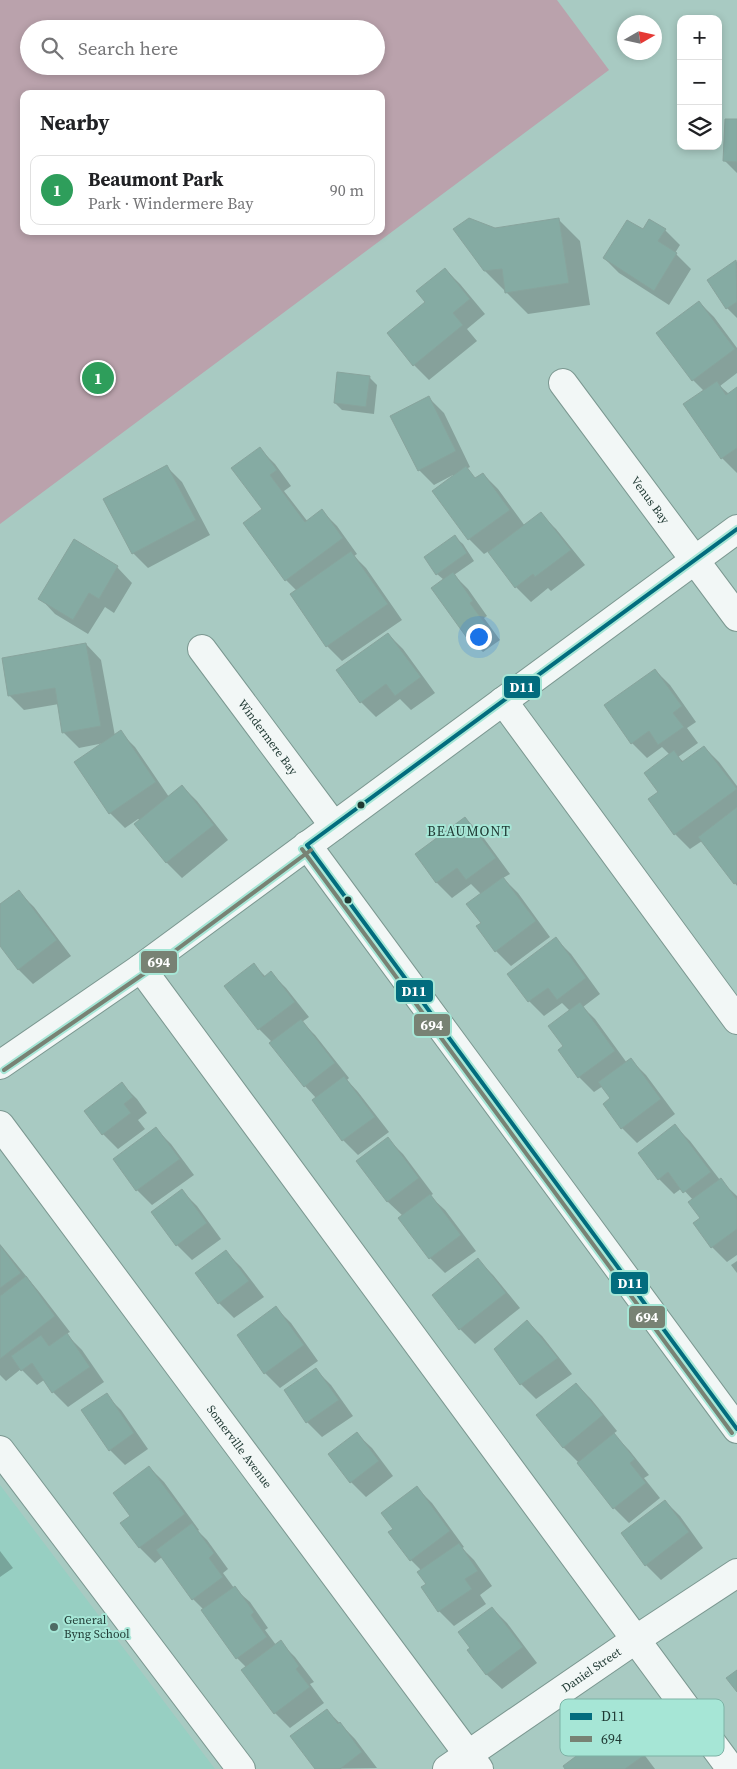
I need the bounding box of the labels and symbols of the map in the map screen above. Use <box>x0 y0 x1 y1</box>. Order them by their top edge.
north arrow <box>617 15 662 60</box>
pin: 1 <box>82 359 114 397</box>
street label: Venus Bay <box>627 473 674 528</box>
your location <box>466 624 492 650</box>
line badge: D11 <box>503 675 541 699</box>
text: D11 <box>509 677 535 697</box>
street label: Windermere Bay <box>234 696 302 779</box>
unlabelled marker <box>356 800 366 810</box>
district label: BEAUMONT <box>427 821 511 841</box>
unlabelled marker <box>343 895 353 905</box>
line badge: 694 <box>140 950 178 974</box>
text: 694 <box>148 952 171 972</box>
line badge: D11 <box>395 979 434 1003</box>
text: D11 <box>401 981 427 1001</box>
line badge: 694 <box>413 1013 451 1037</box>
text: 694 <box>421 1015 444 1035</box>
line badge: D11 <box>610 1271 649 1295</box>
text: D11 <box>617 1273 643 1293</box>
line badge: 694 <box>628 1305 666 1329</box>
text: 694 <box>636 1307 659 1327</box>
street label: Somerville Avenue <box>203 1402 276 1492</box>
place label: General Byng School <box>64 1612 130 1642</box>
marker: General Byng School <box>48 1621 60 1633</box>
street label: Daniel Street <box>558 1644 624 1696</box>
legend <box>560 1699 724 1756</box>
text: D11 <box>601 1706 625 1726</box>
text: 694 <box>601 1729 622 1749</box>

